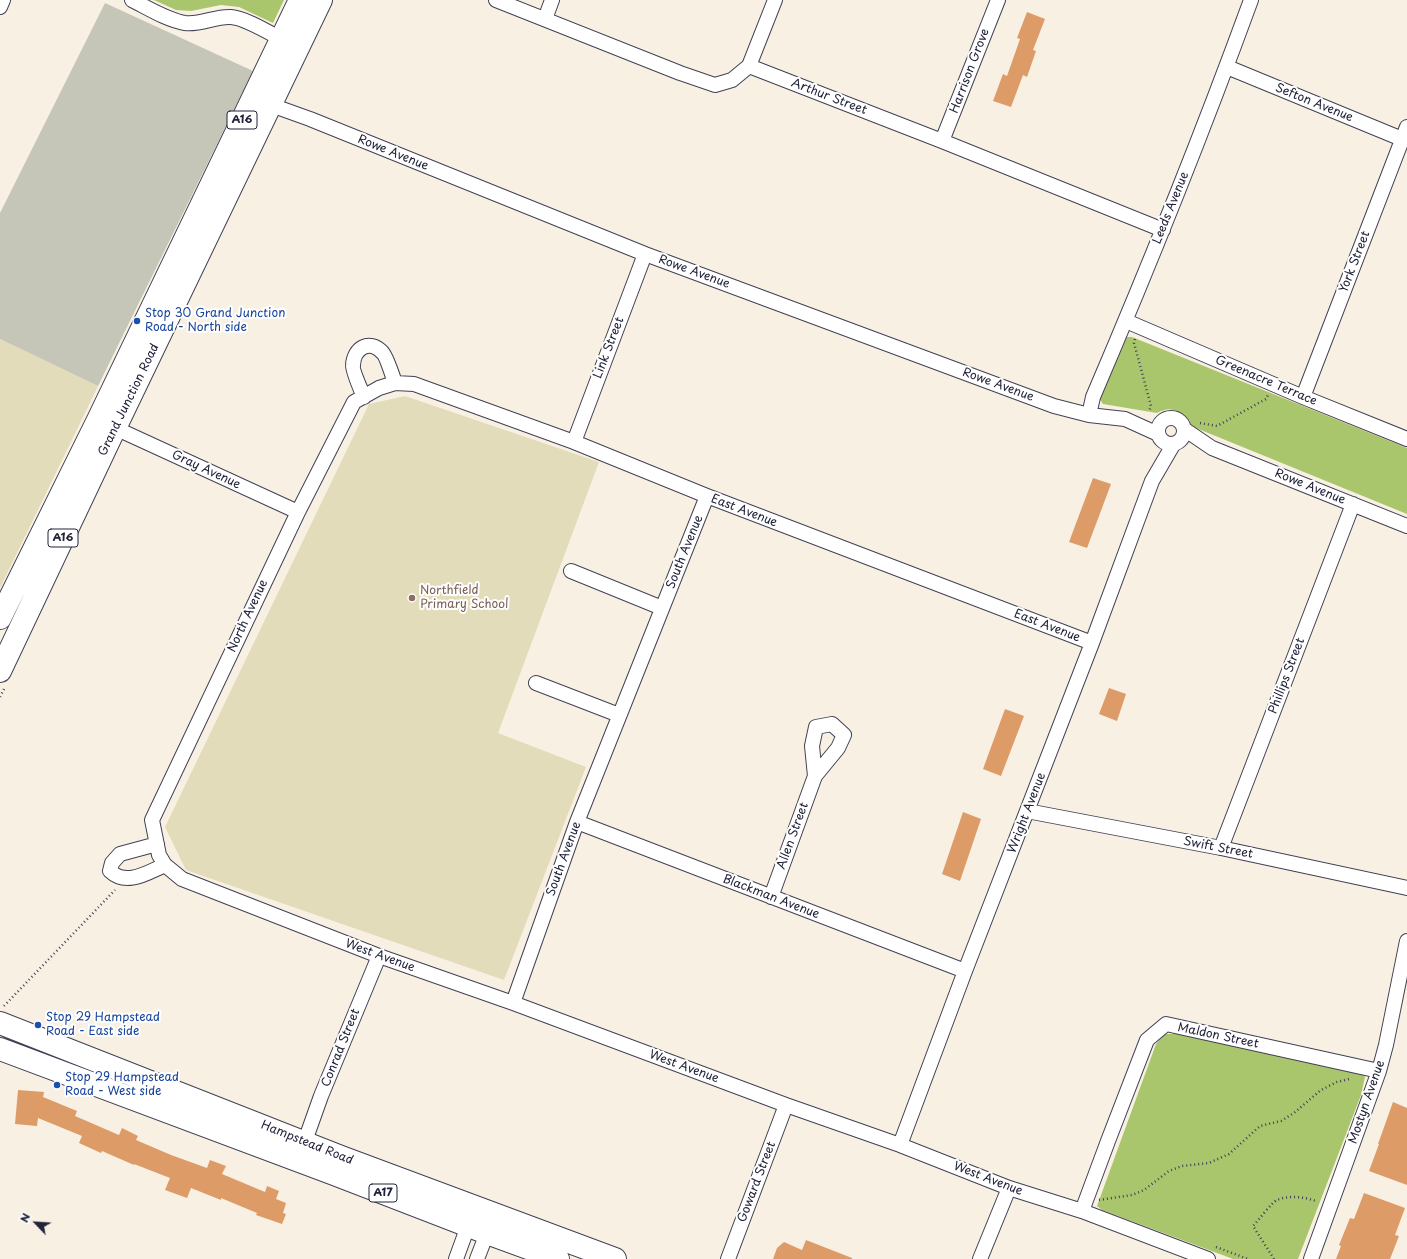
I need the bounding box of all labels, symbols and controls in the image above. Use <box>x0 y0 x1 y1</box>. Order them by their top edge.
street label: Harrison Grove <box>947 27 993 115</box>
street label: Arthur Street <box>789 76 869 118</box>
street label: Sefton Avenue <box>1273 81 1355 125</box>
road number: A16 <box>227 111 257 129</box>
street label: Rowe Avenue <box>356 132 430 174</box>
street label: Leeds Avenue <box>1150 170 1192 246</box>
street label: York Street <box>1337 229 1373 295</box>
street label: Rowe Avenue <box>656 252 732 292</box>
place label: Stop 30 Grand Junction Road - North side <box>145 307 285 335</box>
street label: Link Street <box>591 315 627 381</box>
marker: Stop 30 Grand Junction Road - North side <box>132 316 142 326</box>
street label: Grand Junction Road <box>96 342 162 458</box>
street label: Greenacre Terrace <box>1213 353 1319 409</box>
street label: Rowe Avenue <box>960 365 1036 405</box>
street label: Gray Avenue <box>169 448 243 492</box>
street label: Rowe Avenue <box>1273 466 1347 508</box>
street label: East Avenue <box>709 492 779 530</box>
street label: South Avenue <box>664 513 706 591</box>
road number: A16 <box>48 529 78 547</box>
street label: North Avenue <box>225 577 271 655</box>
place label: Northfield Primary School <box>420 584 508 612</box>
marker: Northfield Primary School <box>407 593 417 603</box>
street label: East Avenue <box>1012 607 1082 645</box>
street label: Phillips Street <box>1266 636 1308 716</box>
street label: Wright Avenue <box>1005 771 1049 855</box>
street label: Allen Street <box>774 801 812 871</box>
street label: South Avenue <box>544 820 584 898</box>
street label: Swift Street <box>1182 834 1254 862</box>
street label: Blackman Avenue <box>721 872 821 922</box>
street label: West Avenue <box>343 937 417 975</box>
street label: Conrad Street <box>319 1007 363 1089</box>
place label: Stop 29 Hampstead Road - East side <box>46 1011 160 1039</box>
marker: Stop 29 Hampstead Road - East side <box>33 1020 43 1030</box>
street label: Maldon Street <box>1176 1020 1260 1052</box>
street label: West Avenue <box>647 1048 721 1086</box>
street label: Mostyn Avenue <box>1346 1058 1388 1146</box>
place label: Stop 29 Hampstead Road - West side <box>65 1071 179 1099</box>
marker: Stop 29 Hampstead Road - West side <box>52 1080 62 1090</box>
street label: Hampstead Road <box>259 1118 355 1168</box>
street label: Goward Street <box>735 1140 779 1224</box>
street label: West Avenue <box>951 1159 1025 1199</box>
road number: A17 <box>369 1184 397 1202</box>
north arrow <box>16 1203 56 1243</box>
text: N <box>15 1210 34 1225</box>

